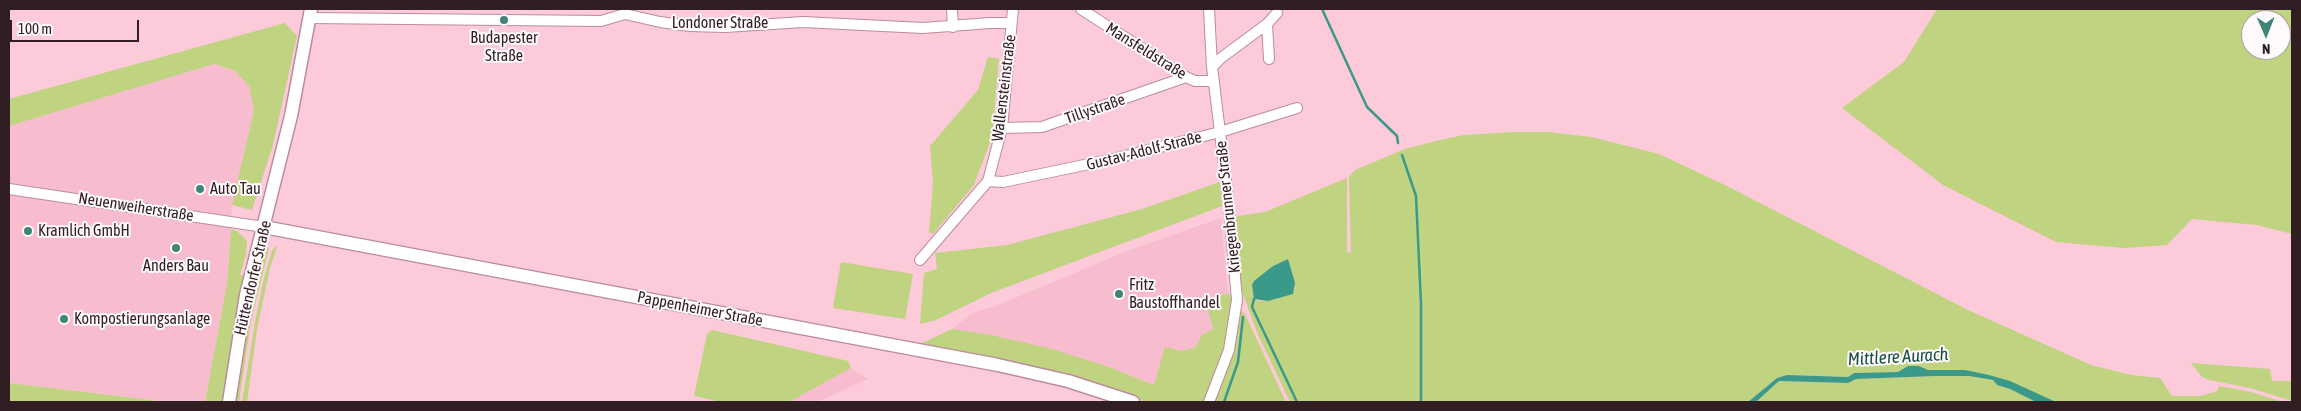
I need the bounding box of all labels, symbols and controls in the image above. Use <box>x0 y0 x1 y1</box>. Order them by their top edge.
scale bar <box>12 10 141 42</box>
north arrow <box>2241 10 2291 60</box>
street label: Londoner Straße <box>672 13 768 33</box>
marker: Budapester Straße <box>498 14 510 26</box>
street label: Mansfeldstraße <box>1102 19 1190 83</box>
text: 100 m <box>18 20 52 37</box>
place label: Budapester Straße <box>470 28 538 66</box>
street label: Wallensteinstraße <box>988 33 1020 143</box>
text: N <box>2262 41 2271 57</box>
street label: Tillystraße <box>1062 90 1128 128</box>
street label: Gustav-Adolf-Straße <box>1084 127 1204 175</box>
street label: Kriegenbrunner Straße <box>1212 140 1244 274</box>
place label: Auto Tau <box>210 179 261 199</box>
marker: Auto Tau <box>194 183 206 195</box>
street label: Neuenweiherstraße <box>77 188 195 226</box>
street label: Hüttendorfer Straße <box>230 219 276 337</box>
place label: Kramlich GmbH <box>38 221 130 241</box>
marker: Kramlich GmbH <box>22 225 34 237</box>
marker: Anders Bau <box>170 242 182 254</box>
place label: Anders Bau <box>143 256 209 276</box>
place label: Fritz Baustoffhandel <box>1129 275 1220 313</box>
street label: Pappenheimer Straße <box>636 287 764 331</box>
marker: Fritz Baustoffhandel <box>1113 288 1125 300</box>
place label: Kompostierungsanlage <box>74 309 210 329</box>
marker: Kompostierungsanlage <box>58 313 70 325</box>
water label: Mittlere Aurach <box>1847 344 1949 370</box>

